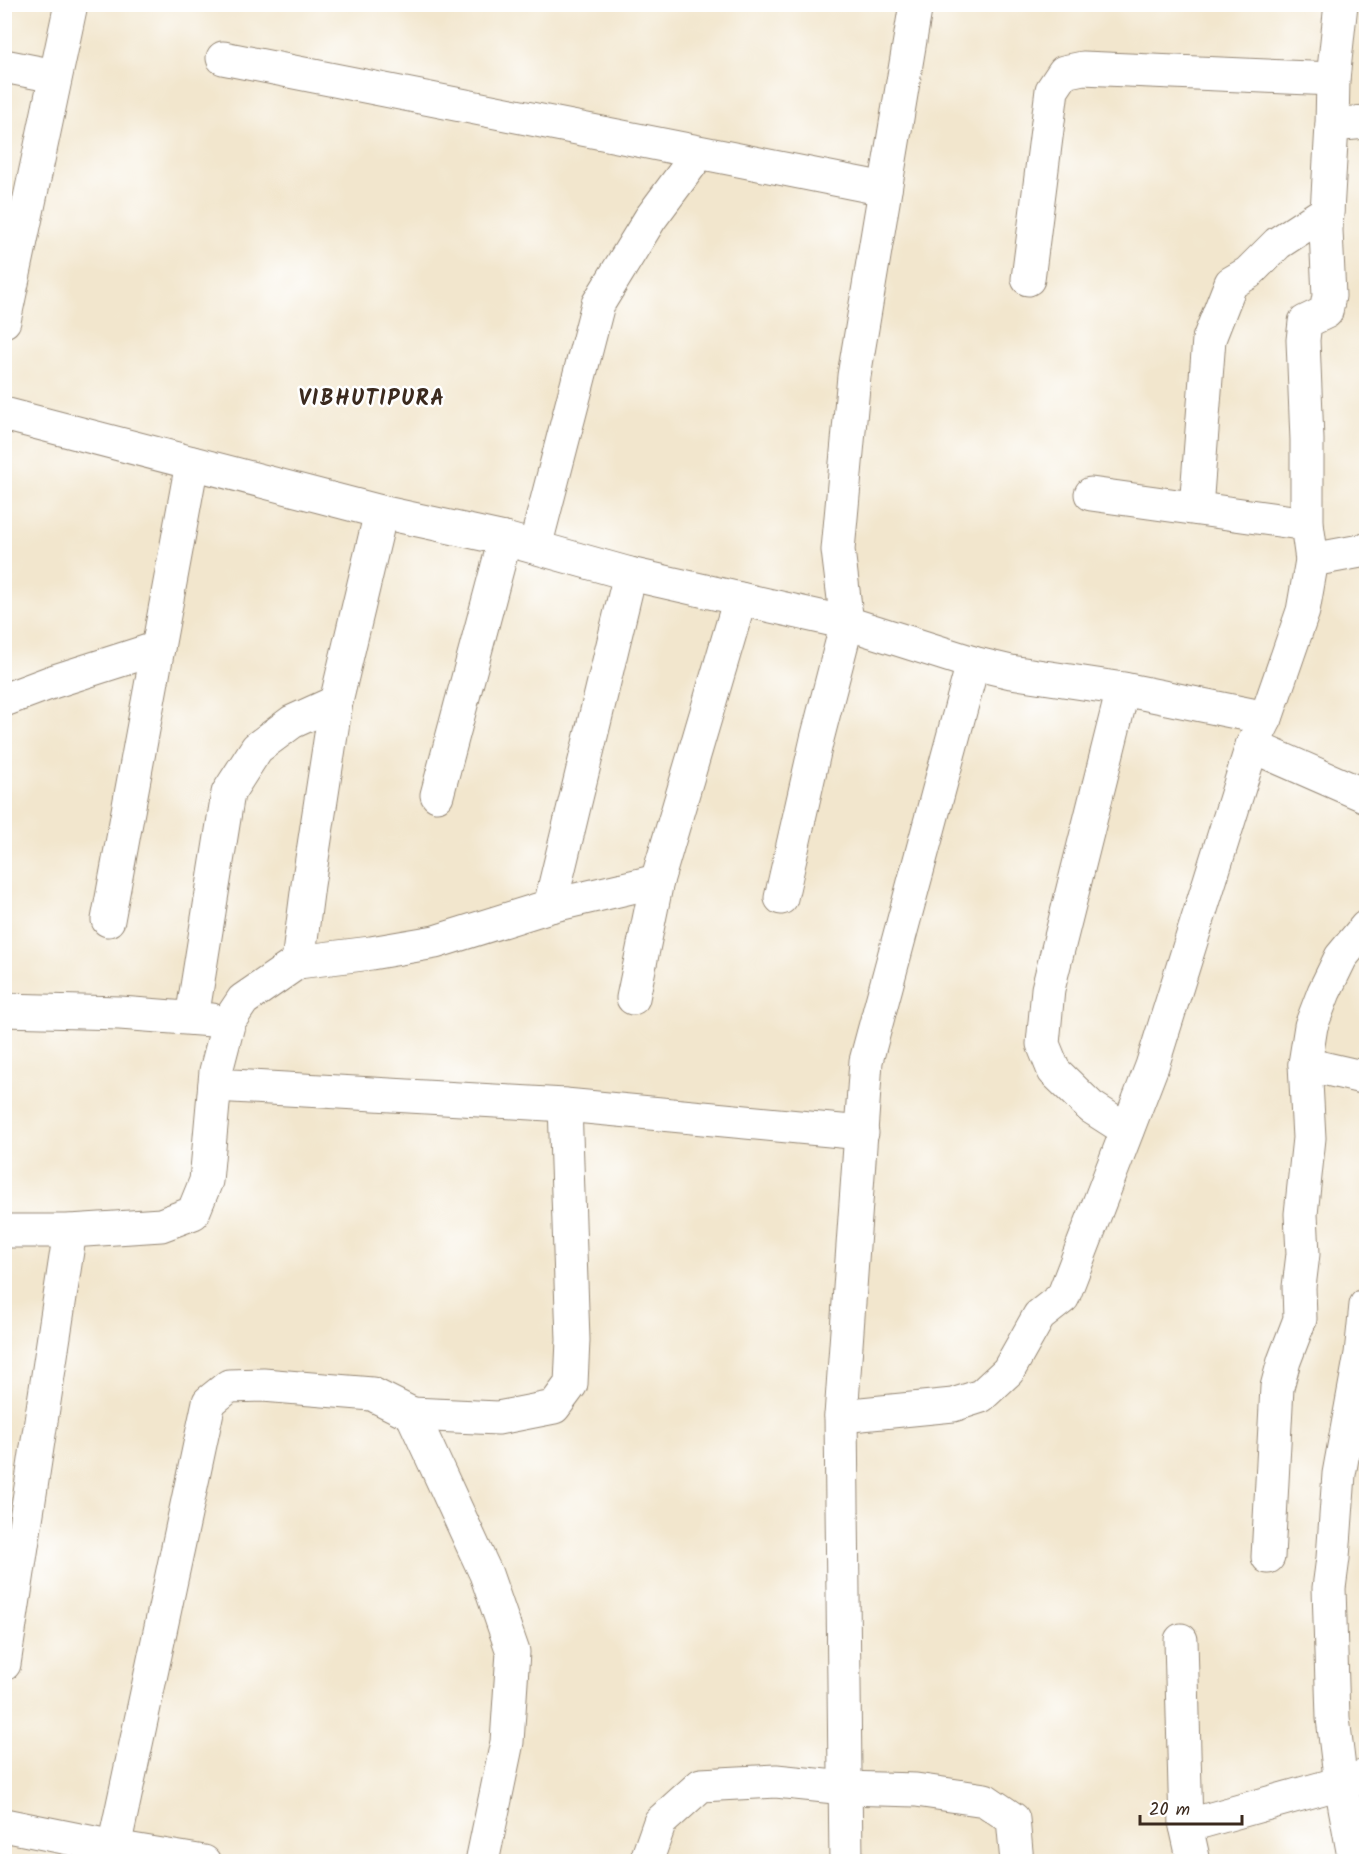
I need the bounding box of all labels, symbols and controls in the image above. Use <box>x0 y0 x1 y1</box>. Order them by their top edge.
district label: VIBHUTIPURA <box>298 382 446 417</box>
scale bar <box>1140 1788 1242 1826</box>
text: 20 m <box>1149 1796 1190 1825</box>

